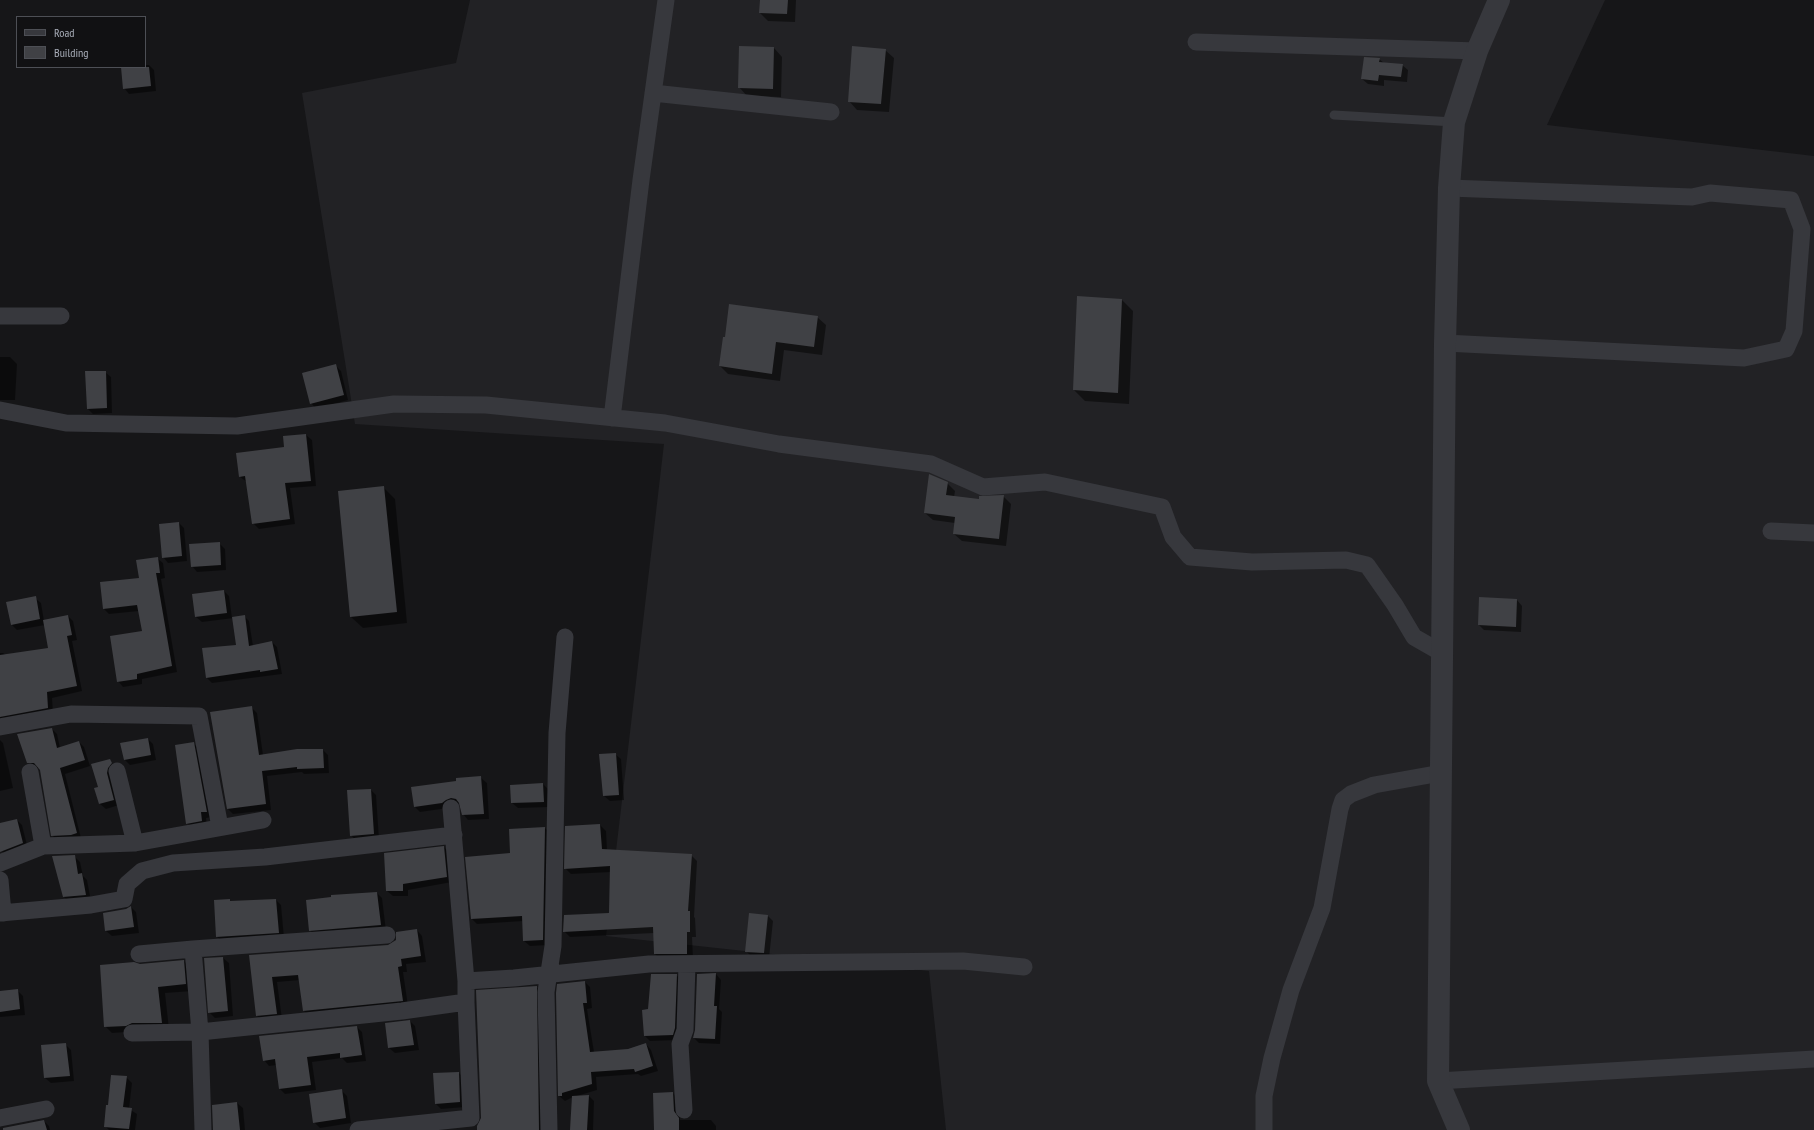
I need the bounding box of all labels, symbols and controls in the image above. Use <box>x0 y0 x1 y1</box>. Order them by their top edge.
legend <box>16 16 146 68</box>
text: Road <box>54 25 74 40</box>
text: Building <box>54 45 89 60</box>

